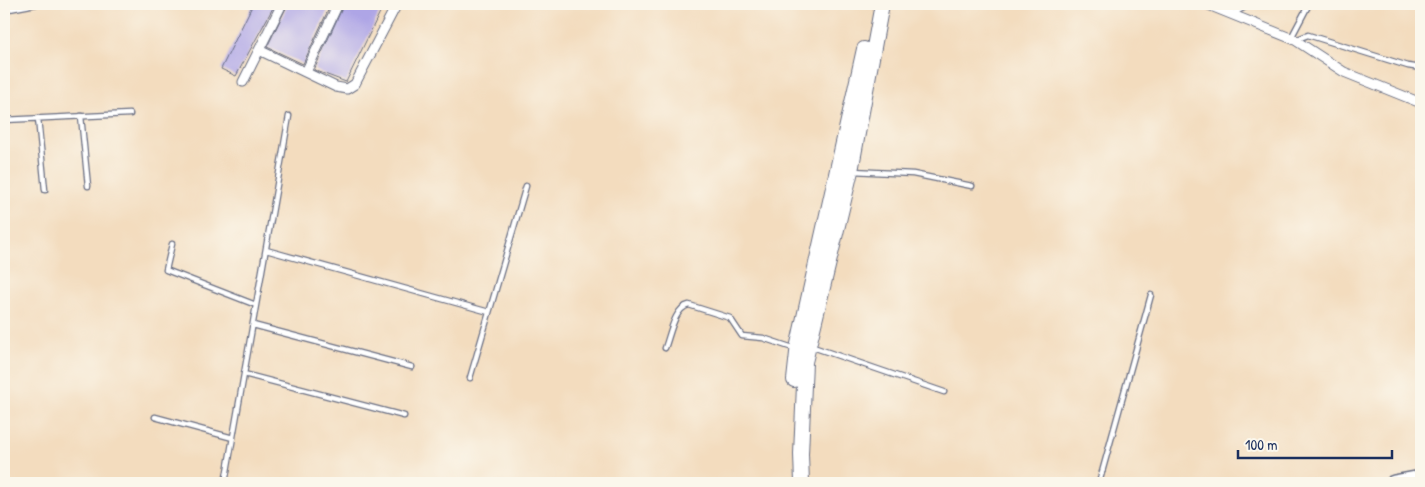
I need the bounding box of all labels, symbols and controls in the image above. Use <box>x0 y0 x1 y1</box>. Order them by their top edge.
scale bar <box>1238 427 1391 459</box>
text: 100 m <box>1245 434 1278 455</box>

